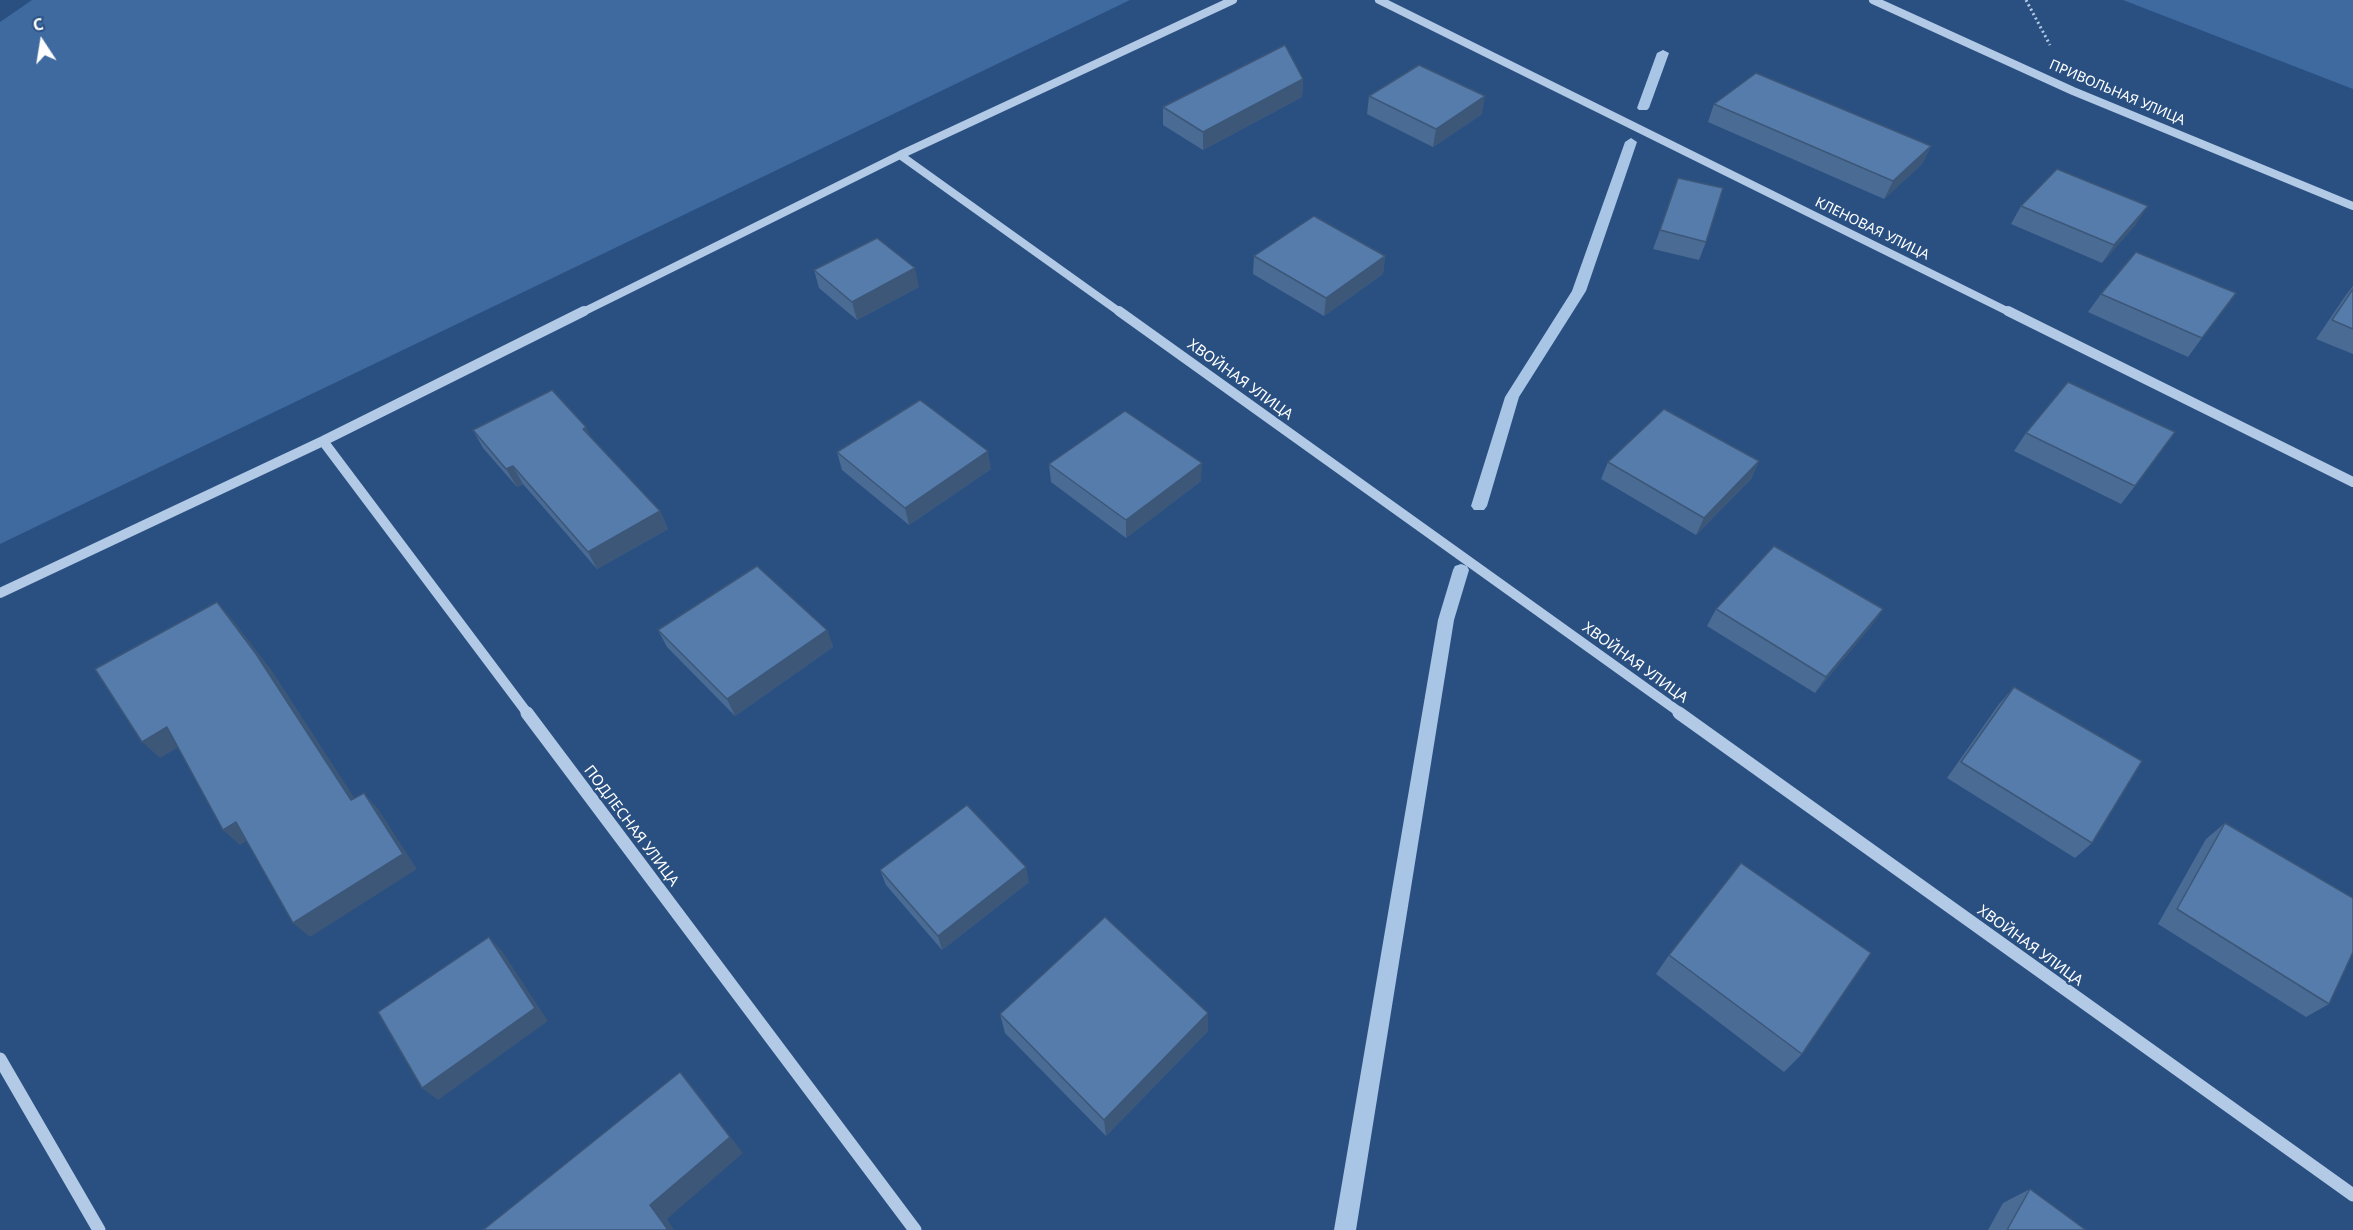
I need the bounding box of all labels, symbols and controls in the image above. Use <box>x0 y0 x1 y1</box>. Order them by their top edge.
north arrow <box>12 12 72 72</box>
text: С <box>31 13 46 36</box>
street label: ПРИВОЛЬНАЯ УЛИЦА <box>2046 57 2188 129</box>
street label: КЛЕНОВАЯ УЛИЦА <box>1812 194 1932 264</box>
street label: ХВОЙНАЯ УЛИЦА <box>1184 336 1296 424</box>
street label: ХВОЙНАЯ УЛИЦА <box>1579 619 1691 707</box>
street label: ПОДЛЕСНАЯ УЛИЦА <box>580 762 682 890</box>
street label: ХВОЙНАЯ УЛИЦА <box>1974 902 2086 990</box>

